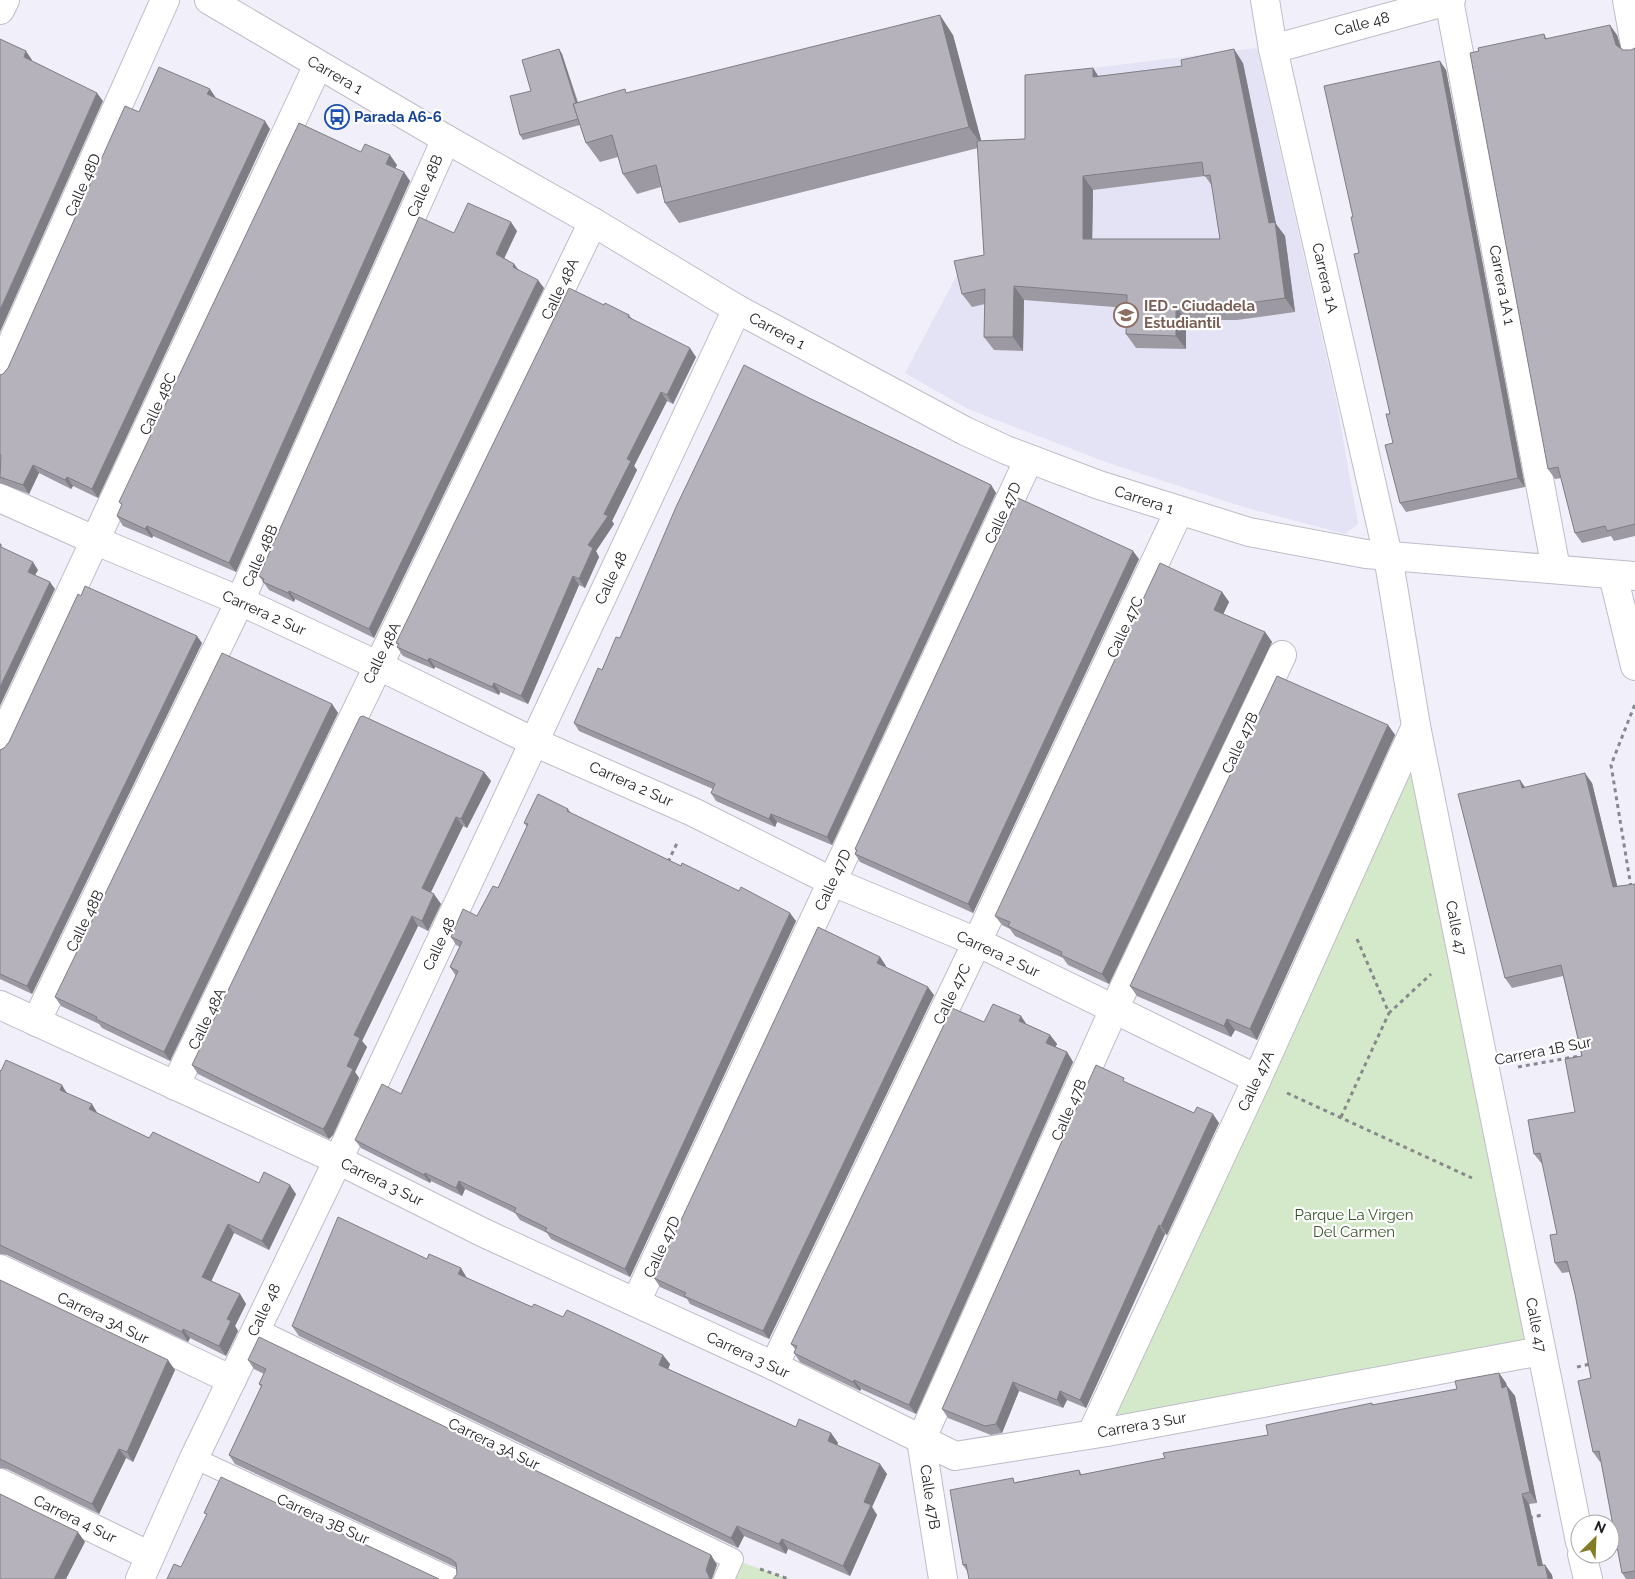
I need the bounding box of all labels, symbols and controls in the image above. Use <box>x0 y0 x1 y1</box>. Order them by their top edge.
street label: Calle 48 <box>1332 8 1392 40</box>
street label: Carrera 1 <box>304 52 367 98</box>
bus stop icon: Parada A6-6 <box>324 104 350 130</box>
place label: Parada A6-6 <box>354 108 442 126</box>
street label: Calle 48D <box>61 150 105 219</box>
street label: Calle 48B <box>403 152 447 220</box>
street label: Carrera 1A <box>1308 241 1342 315</box>
street label: Carrera 1A 1 <box>1485 243 1519 327</box>
street label: Calle 48A <box>537 255 583 323</box>
place label: IED - Ciudadela Estudiantil <box>1144 297 1256 332</box>
school or university icon: IED - Ciudadela Estudiantil <box>1113 302 1139 328</box>
street label: Carrera 1 <box>746 309 809 354</box>
street label: Calle 48C <box>136 370 180 438</box>
street label: Calle 47D <box>981 479 1025 547</box>
street label: Carrera 1 <box>1112 482 1176 518</box>
street label: Calle 48B <box>238 522 282 590</box>
street label: Calle 48 <box>591 549 631 607</box>
street label: Carrera 2 Sur <box>219 587 309 640</box>
street label: Calle 47C <box>1103 593 1147 661</box>
street label: Calle 48A <box>359 619 405 687</box>
street label: Calle 47B <box>1218 710 1262 776</box>
street label: Carrera 2 Sur <box>586 758 676 811</box>
street label: Calle 47D <box>811 846 855 914</box>
street label: Calle 48B <box>62 887 108 955</box>
street label: Calle 47 <box>1442 899 1470 957</box>
street label: Calle 48 <box>419 915 459 973</box>
street label: Carrera 2 Sur <box>954 927 1043 981</box>
street label: Calle 47C <box>930 961 974 1027</box>
street label: Calle 48A <box>184 985 230 1053</box>
street label: Carrera 1B Sur <box>1493 1033 1594 1069</box>
street label: Calle 47A <box>1234 1048 1278 1114</box>
street label: Calle 47B <box>1047 1076 1091 1144</box>
street label: Carrera 3 Sur <box>338 1154 427 1210</box>
park label: Parque La Virgen Del Carmen <box>1295 1206 1413 1241</box>
street label: Calle 47D <box>640 1213 684 1281</box>
street label: Calle 48 <box>244 1281 284 1339</box>
street label: Carrera 3A Sur <box>54 1288 152 1348</box>
street label: Calle 47 <box>1522 1296 1550 1354</box>
street label: Carrera 3 Sur <box>703 1328 793 1382</box>
street label: Carrera 3 Sur <box>1096 1408 1189 1442</box>
street label: Carrera 3A Sur <box>445 1414 543 1474</box>
street label: Calle 47B <box>916 1463 944 1531</box>
street label: Carrera 3B Sur <box>274 1490 373 1549</box>
street label: Carrera 4 Sur <box>31 1491 120 1547</box>
north arrow <box>1570 1514 1620 1564</box>
text: N <box>1592 1518 1608 1537</box>

